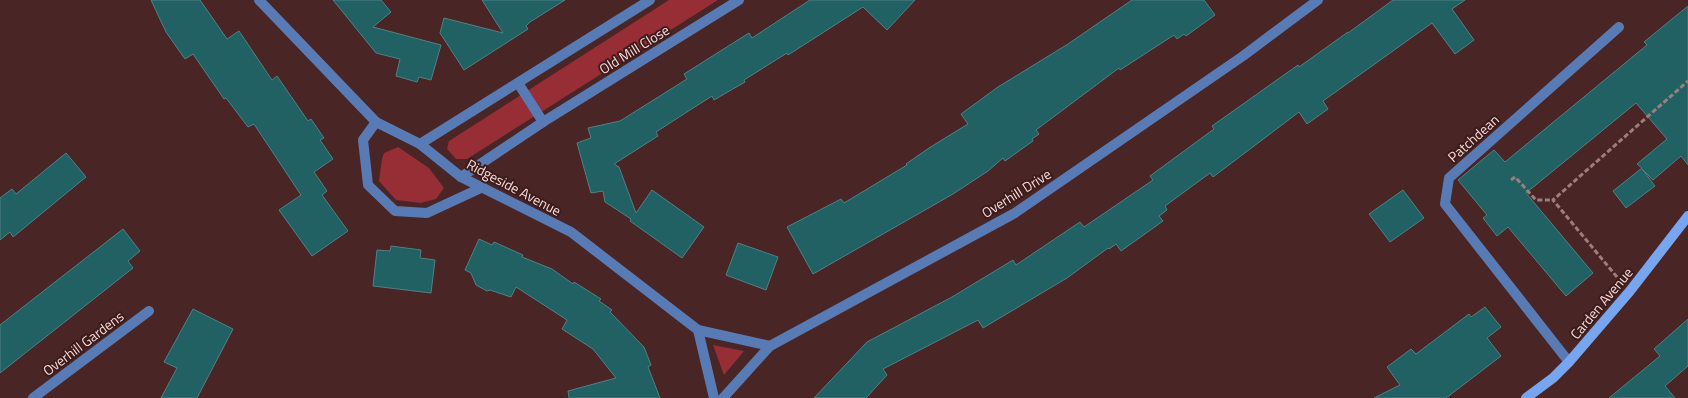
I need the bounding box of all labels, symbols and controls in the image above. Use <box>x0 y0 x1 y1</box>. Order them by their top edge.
street label: Old Mill Close <box>595 19 673 79</box>
street label: Patchdean <box>1443 109 1503 167</box>
street label: Ridgeside Avenue <box>463 153 565 221</box>
street label: Overhill Drive <box>977 163 1055 223</box>
street label: Carden Avenue <box>1565 262 1637 344</box>
street label: Overhill Gardens <box>38 306 128 380</box>

